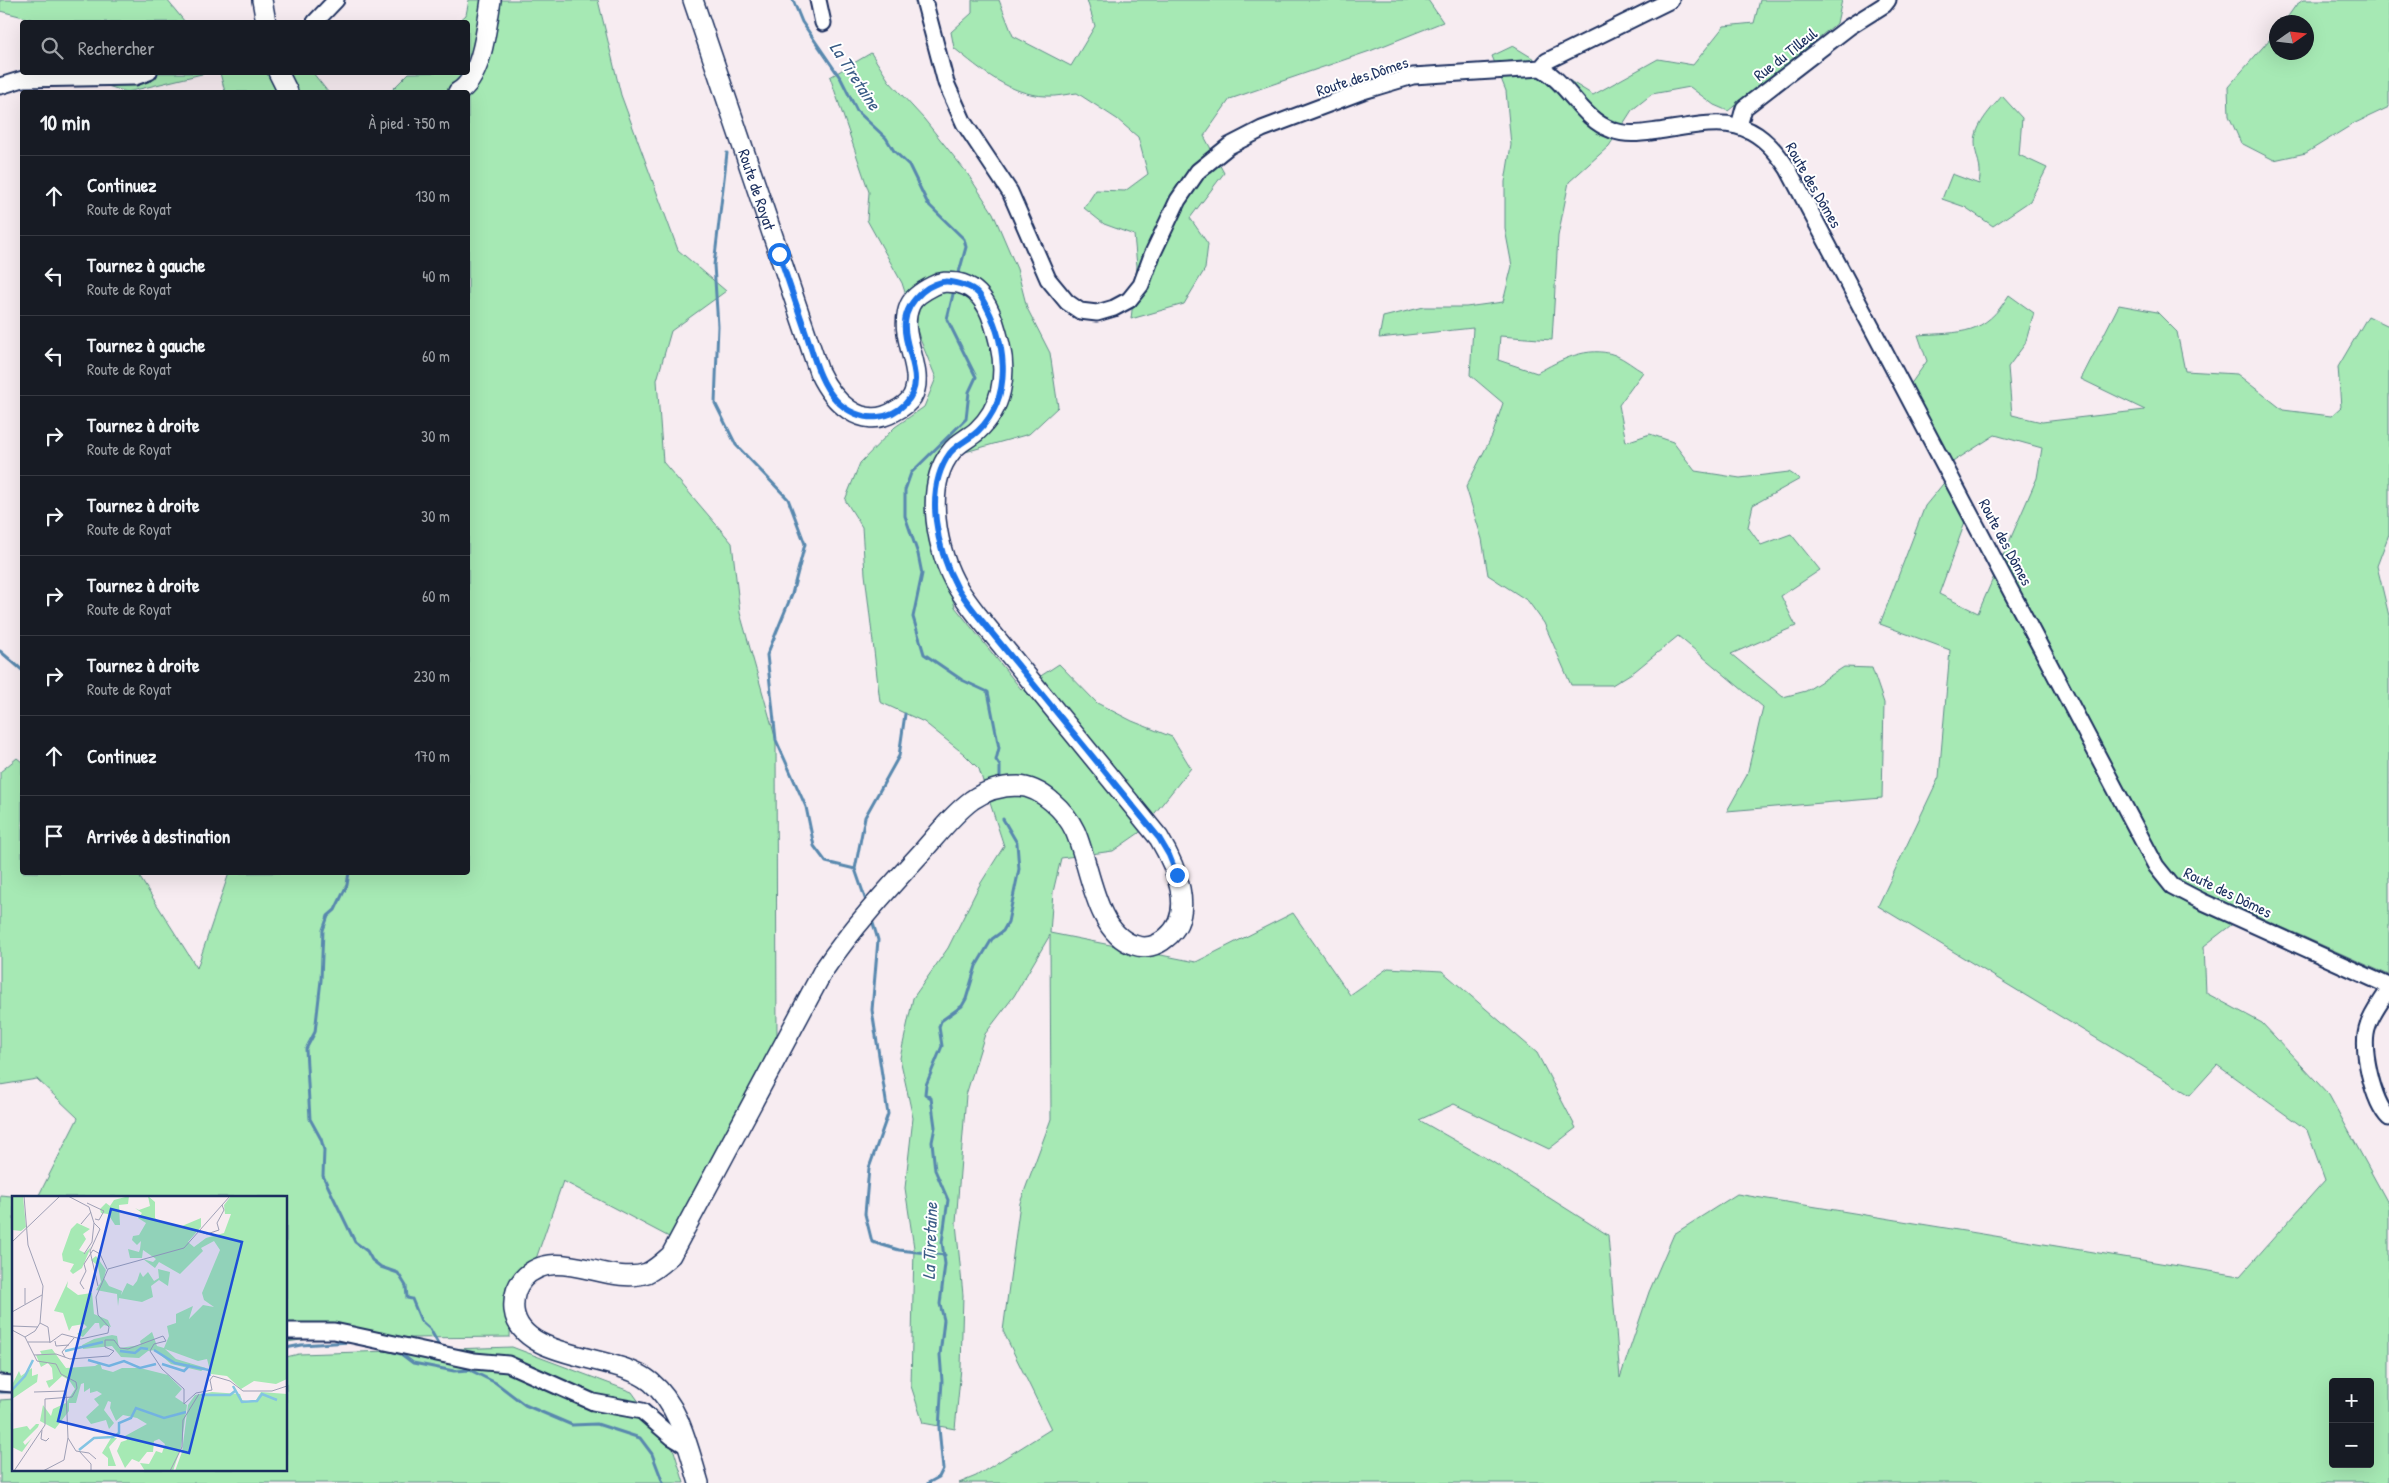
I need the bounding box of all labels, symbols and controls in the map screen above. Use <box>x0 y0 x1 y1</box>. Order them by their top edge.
north arrow <box>2269 15 2314 60</box>
search box <box>20 20 470 75</box>
street label: Rue du Tilleul <box>1749 22 1822 86</box>
icon: search <box>38 34 66 62</box>
text: Rechercher <box>78 35 155 61</box>
water label: La Tiretaine <box>824 37 887 116</box>
street label: Route des Dômes <box>1313 51 1411 101</box>
text: 10 min <box>40 108 90 137</box>
text: À pied · 750 m <box>368 112 450 134</box>
street label: Route des Dômes <box>1781 138 1847 232</box>
street label: Route de Royat <box>733 146 781 233</box>
text: Continuez <box>87 172 156 198</box>
icon: ahead <box>40 182 68 210</box>
text: 130 m <box>415 185 450 207</box>
text: Route de Royat <box>87 198 171 220</box>
route start <box>768 243 791 266</box>
text: Tournez à gauche <box>87 252 205 278</box>
icon: left <box>40 262 68 290</box>
text: 40 m <box>422 265 450 287</box>
text: Route de Royat <box>87 278 171 300</box>
text: Tournez à gauche <box>87 332 205 358</box>
icon: left <box>40 342 68 370</box>
text: 60 m <box>422 345 450 367</box>
text: Route de Royat <box>87 358 171 380</box>
text: Tournez à droite <box>87 412 200 438</box>
icon: right <box>40 422 68 450</box>
text: 30 m <box>421 425 450 447</box>
text: Route de Royat <box>87 438 171 460</box>
text: Tournez à droite <box>87 492 200 518</box>
street label: Route des Dômes <box>1974 495 2038 589</box>
icon: right <box>40 502 68 530</box>
text: 30 m <box>421 505 450 527</box>
text: Route de Royat <box>87 518 171 540</box>
text: Tournez à droite <box>87 572 200 598</box>
icon: right <box>40 582 68 610</box>
text: 60 m <box>422 585 450 607</box>
text: Route de Royat <box>87 598 171 620</box>
text: Tournez à droite <box>87 652 200 678</box>
icon: right <box>40 662 68 690</box>
text: 230 m <box>414 665 450 687</box>
text: Route de Royat <box>87 678 171 700</box>
icon: ahead <box>40 742 68 770</box>
text: Continuez <box>87 743 156 769</box>
text: 170 m <box>415 745 450 767</box>
icon: arrive <box>40 822 68 850</box>
text: Arrivée à destination <box>87 823 230 849</box>
street label: Route des Dômes <box>2180 861 2276 923</box>
route end <box>1166 864 1189 887</box>
inset map <box>12 1196 288 1470</box>
water label: La Tiretaine <box>916 1201 943 1280</box>
map controls <box>2329 1378 2374 1468</box>
button: + <box>2329 1378 2374 1423</box>
button: − <box>2329 1423 2374 1468</box>

